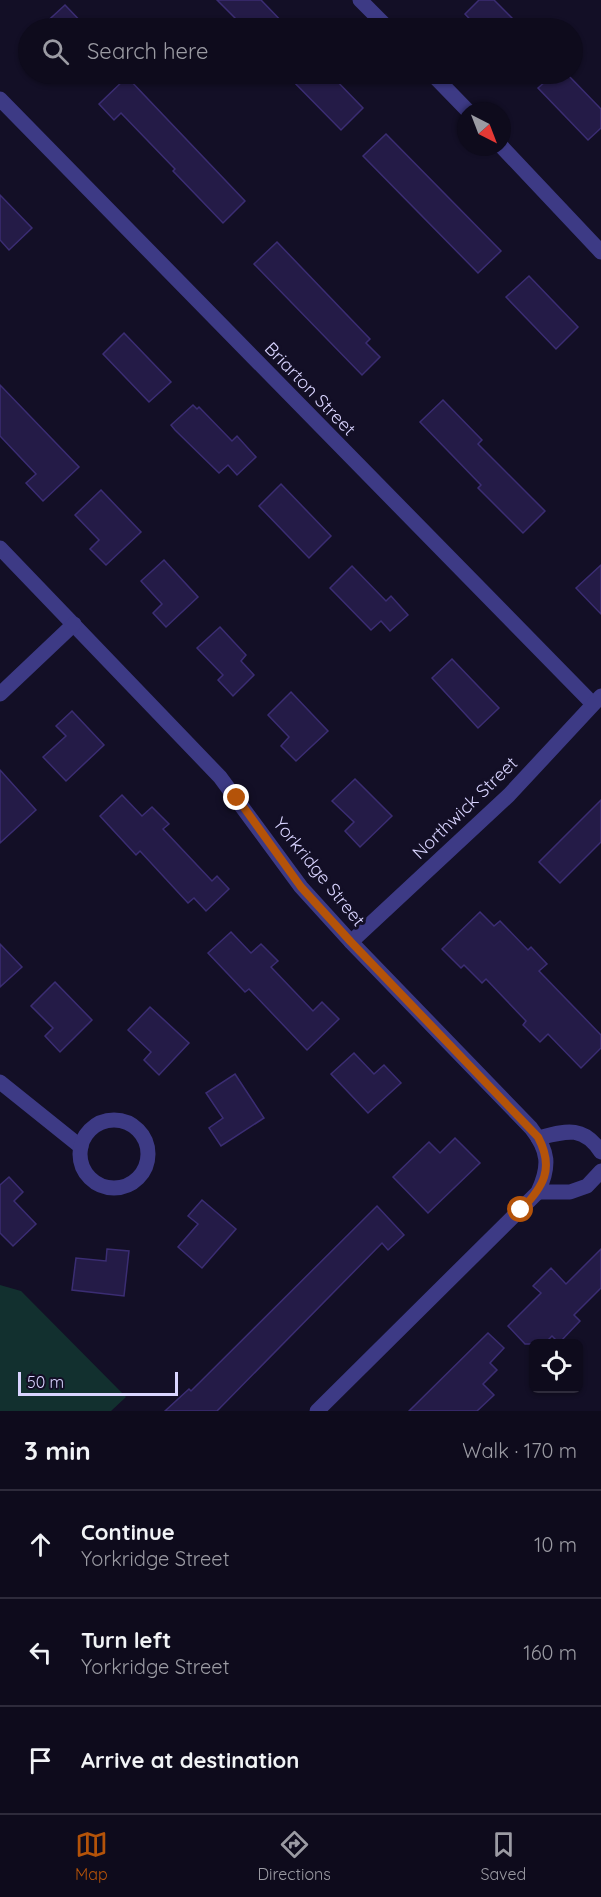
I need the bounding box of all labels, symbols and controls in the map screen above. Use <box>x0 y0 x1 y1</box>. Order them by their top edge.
search box <box>18 18 583 84</box>
icon: search <box>39 35 72 68</box>
text: Search here <box>87 37 208 65</box>
north arrow <box>457 102 511 156</box>
street label: Briarton Street <box>260 337 361 440</box>
street label: Northwick Street <box>407 752 522 864</box>
route end <box>223 784 249 810</box>
street label: Yorkridge Street <box>268 813 370 931</box>
route start <box>507 1196 533 1222</box>
map controls <box>529 1339 583 1393</box>
button: locate <box>529 1339 583 1393</box>
scale bar <box>18 1369 178 1396</box>
text: 50 m <box>27 1372 64 1392</box>
text: 3 min <box>24 1434 91 1467</box>
text: Walk · 170 m <box>462 1438 577 1463</box>
text: Continue <box>81 1518 175 1546</box>
icon: ahead <box>24 1528 57 1561</box>
text: 10 m <box>534 1532 577 1557</box>
text: Yorkridge Street <box>81 1546 229 1571</box>
text: Turn left <box>81 1626 171 1654</box>
icon: left <box>24 1636 57 1669</box>
text: 160 m <box>523 1640 577 1665</box>
text: Yorkridge Street <box>81 1654 229 1679</box>
icon: arrive <box>24 1744 57 1777</box>
text: Arrive at destination <box>81 1746 299 1774</box>
tab: Map <box>75 1828 108 1884</box>
tab: Directions <box>258 1828 331 1884</box>
tab: Saved <box>481 1828 526 1884</box>

